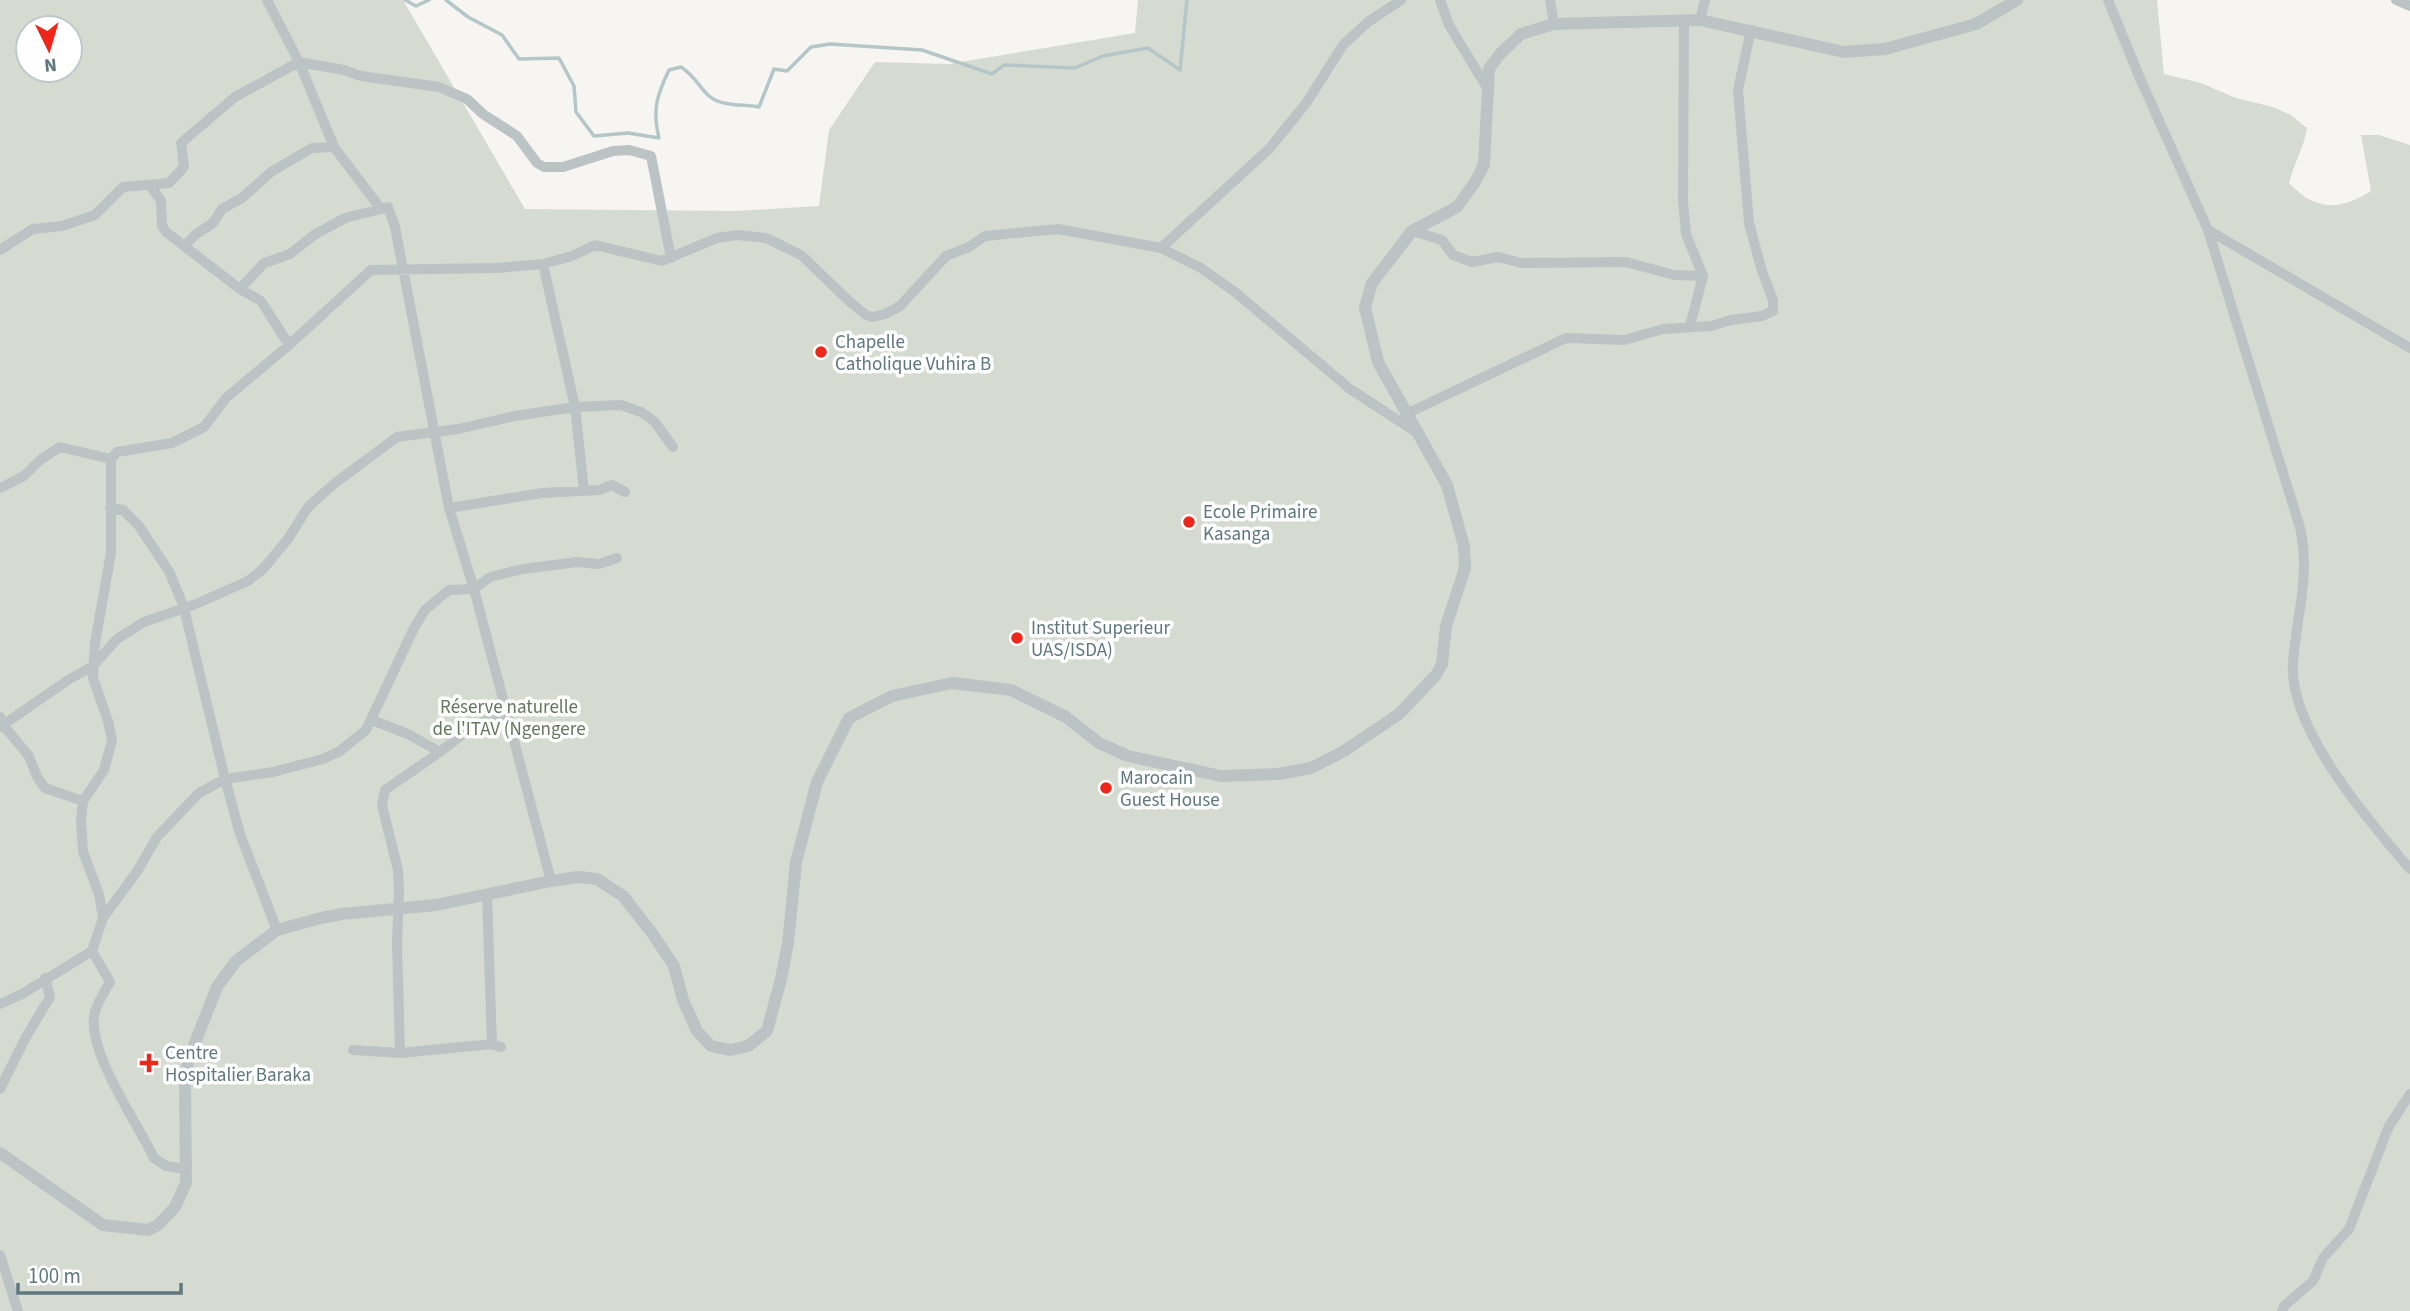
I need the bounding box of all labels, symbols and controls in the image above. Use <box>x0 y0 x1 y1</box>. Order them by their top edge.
north arrow <box>14 14 84 84</box>
text: N <box>43 50 58 78</box>
place label: Chapelle Catholique Vuhira B <box>835 329 991 378</box>
marker: Chapelle Catholique Vuhira B <box>813 344 829 360</box>
place label: Ecole Primaire Kasanga <box>1203 499 1317 548</box>
marker: Ecole Primaire Kasanga <box>1181 514 1197 530</box>
place label: Institut Superieur UAS/ISDA) <box>1031 615 1171 664</box>
marker: Institut Superieur UAS/ISDA) <box>1009 630 1025 646</box>
park label: Réserve naturelle de l'ITAV (Ngengere <box>432 694 586 743</box>
place label: Marocain Guest House <box>1120 765 1220 814</box>
marker: Marocain Guest House <box>1098 780 1114 796</box>
place label: Centre Hospitalier Baraka <box>165 1040 311 1089</box>
marker: Centre Hospitalier Baraka <box>139 1053 159 1073</box>
scale bar <box>18 1252 180 1296</box>
text: 100 m <box>28 1261 81 1291</box>

